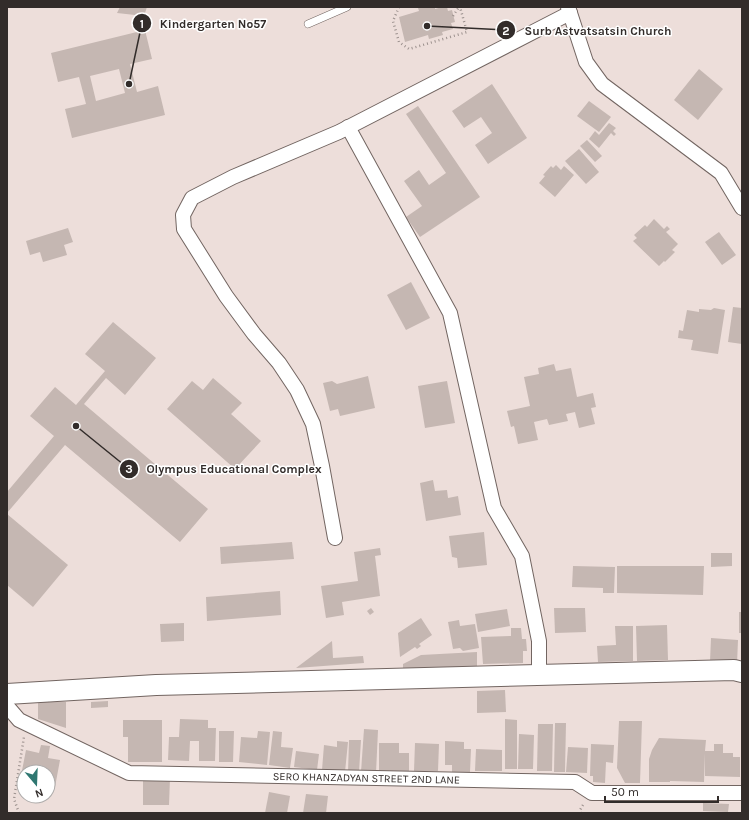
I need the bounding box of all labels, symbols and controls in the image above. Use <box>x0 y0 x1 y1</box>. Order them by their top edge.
callout: Kindergarten No57 <box>132 11 275 35</box>
text: 1 <box>140 17 144 31</box>
text: Kindergarten No57 <box>160 17 266 31</box>
callout: Surb Astvatsatsin Church <box>496 18 679 42</box>
text: 2 <box>502 24 510 38</box>
text: Surb Astvatsatsin Church <box>525 24 671 38</box>
callout: Olympus Educational Complex <box>119 457 330 481</box>
text: 3 <box>125 462 133 476</box>
text: Olympus Educational Complex <box>146 462 322 476</box>
north arrow <box>16 764 56 804</box>
street label: SERO KHANZADYAN STREET 2ND LANE <box>273 769 460 786</box>
scale bar <box>605 778 718 804</box>
text: 50 m <box>611 785 639 799</box>
text: N <box>33 786 45 800</box>

